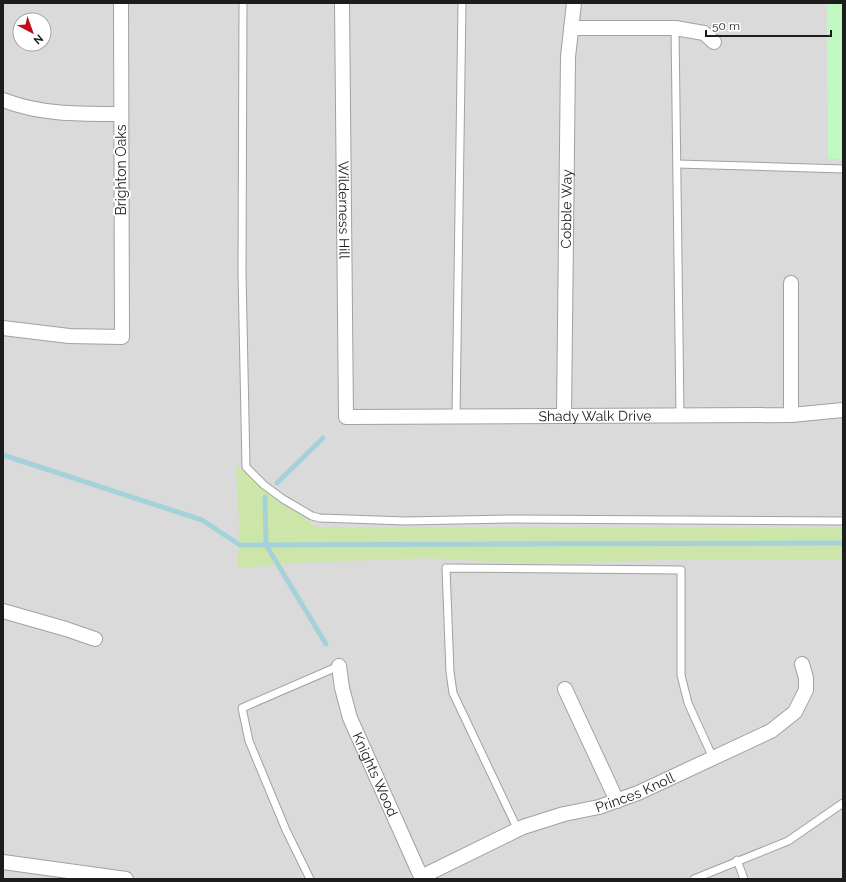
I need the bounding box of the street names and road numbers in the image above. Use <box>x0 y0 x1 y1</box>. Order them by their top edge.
street label: Brighton Oaks <box>113 124 129 215</box>
street label: Wilderness Hill <box>336 161 352 259</box>
street label: Cobble Way <box>558 169 575 249</box>
street label: Shady Walk Drive <box>538 408 652 424</box>
street label: Knights Wood <box>349 730 401 819</box>
street label: Princes Knoll <box>593 769 677 816</box>

